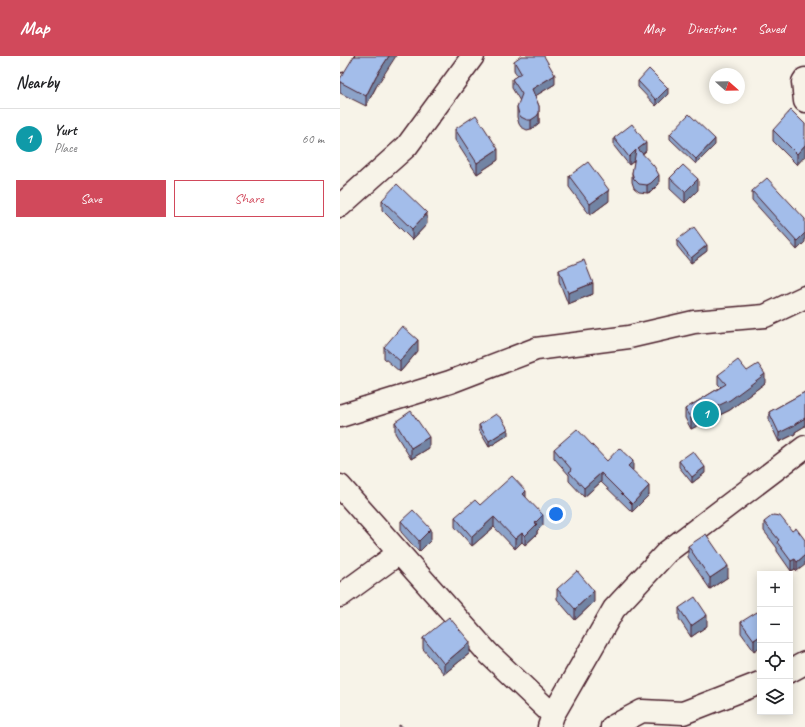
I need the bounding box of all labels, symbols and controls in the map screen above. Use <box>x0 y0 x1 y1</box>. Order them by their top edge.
text: Map <box>20 16 50 40</box>
text: Map <box>644 20 665 37</box>
text: Directions <box>687 20 736 37</box>
text: Saved <box>758 20 785 37</box>
north arrow <box>709 68 745 104</box>
text: Nearby <box>16 72 59 93</box>
text: Yurt <box>54 121 77 140</box>
text: 1 <box>26 131 32 147</box>
text: 60 m <box>302 131 324 147</box>
text: Place <box>54 140 77 156</box>
button: Save <box>16 180 166 217</box>
button: Share <box>174 180 324 217</box>
pin: 1 <box>693 399 719 429</box>
your location <box>546 504 566 524</box>
map controls <box>757 571 793 715</box>
button: + <box>757 571 793 607</box>
button: − <box>757 607 793 643</box>
button: locate <box>757 643 793 679</box>
button: layers <box>757 679 793 715</box>

